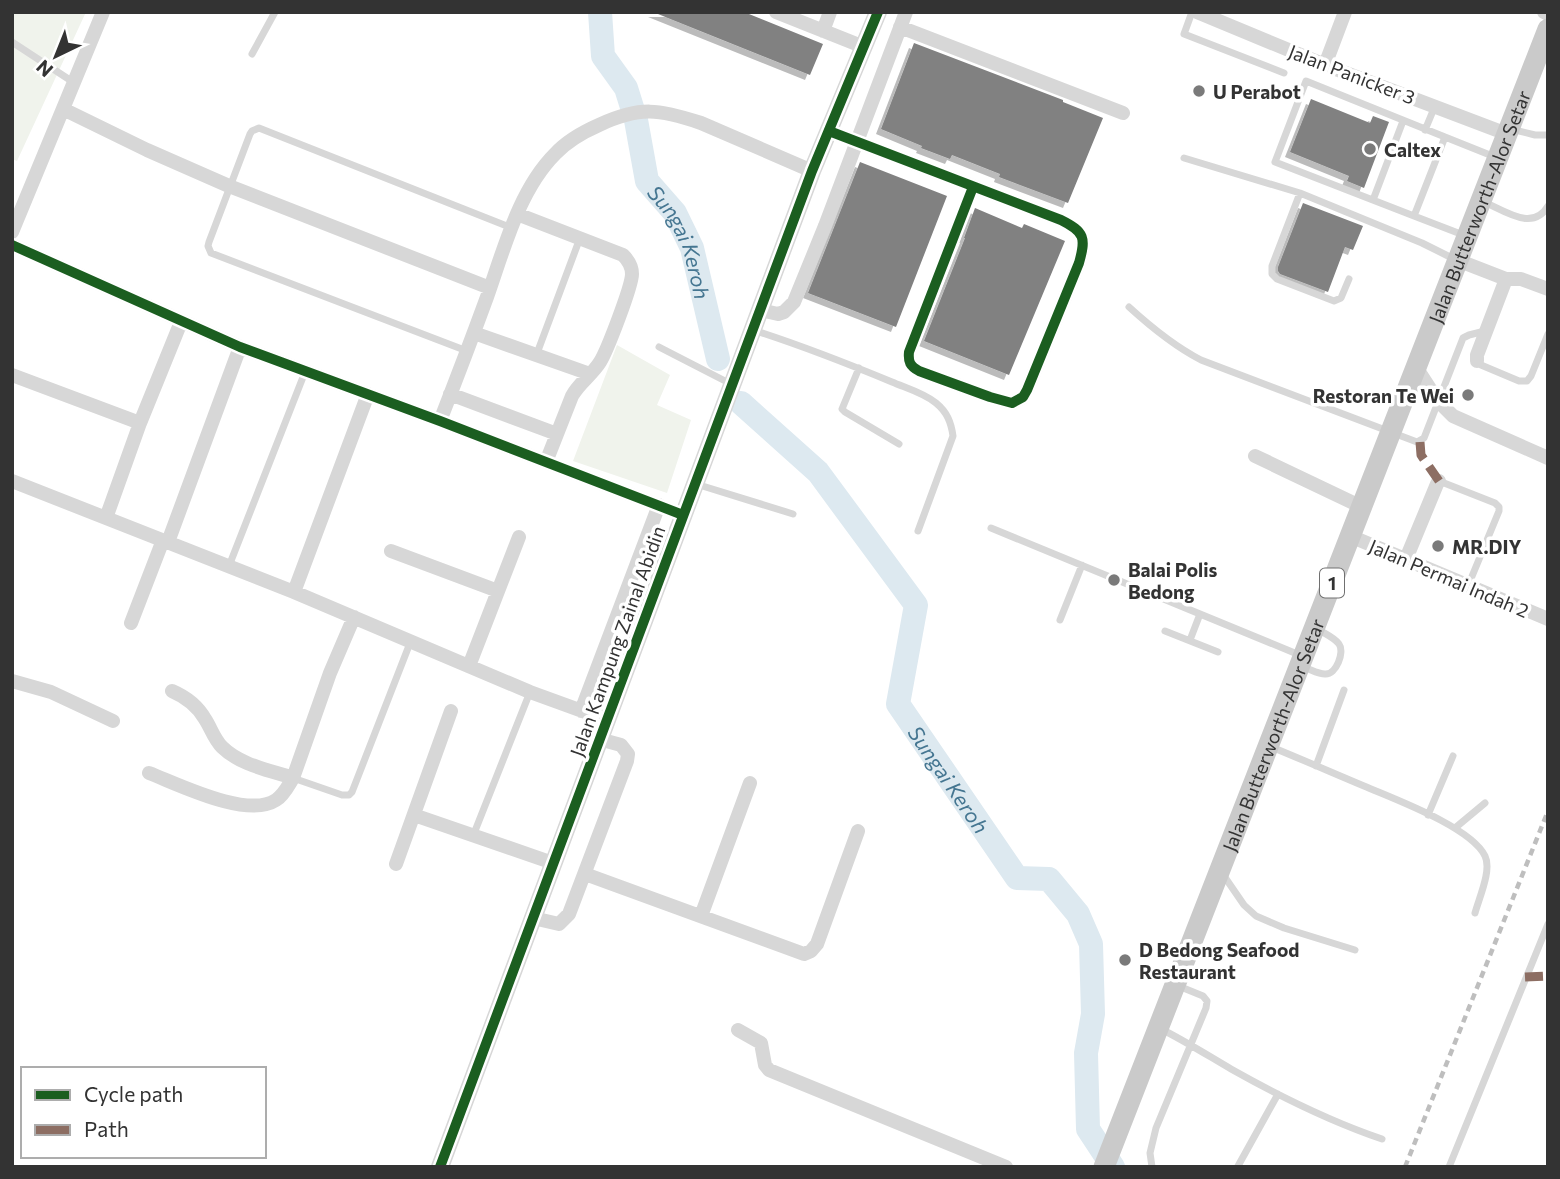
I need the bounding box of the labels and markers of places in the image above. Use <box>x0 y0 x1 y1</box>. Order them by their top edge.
place label: U Perabot <box>1213 80 1301 103</box>
marker: U Perabot <box>1191 83 1207 99</box>
place label: Caltex <box>1384 138 1441 161</box>
marker: Caltex <box>1362 141 1378 157</box>
place label: Restoran Te Wei <box>1313 384 1454 407</box>
marker: Restoran Te Wei <box>1460 387 1476 403</box>
place label: MR.DIY <box>1452 535 1521 558</box>
marker: MR.DIY <box>1430 538 1446 554</box>
place label: Balai Polis Bedong <box>1128 558 1218 603</box>
marker: Balai Polis Bedong <box>1106 572 1122 588</box>
place label: D Bedong Seafood Restaurant <box>1139 938 1299 983</box>
marker: D Bedong Seafood Restaurant <box>1117 952 1133 968</box>

